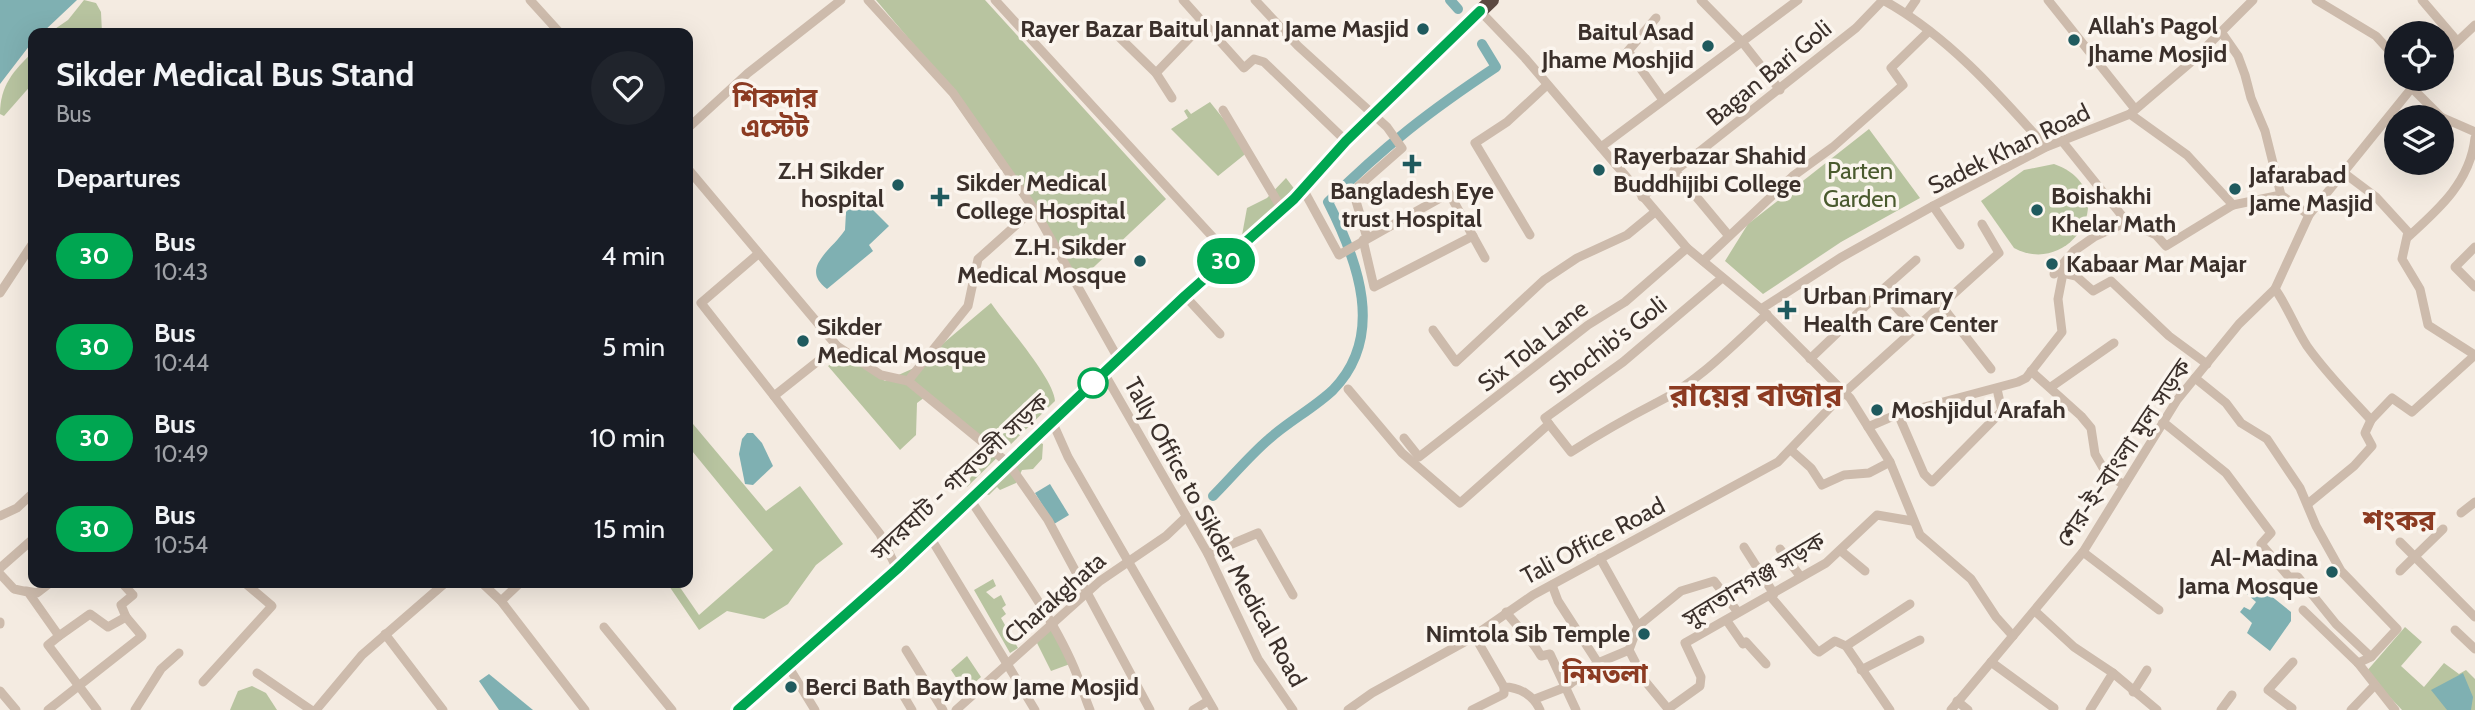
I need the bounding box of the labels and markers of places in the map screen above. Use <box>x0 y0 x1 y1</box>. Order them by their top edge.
place label: Allah's Pagol Jhame Mosjid <box>2087 11 2227 68</box>
place label: Rayer Bazar Baitul Jannat Jame Masjid <box>1020 14 1409 43</box>
place label: Baitul Asad Jhame Moshjid <box>1541 17 1694 74</box>
marker: Rayer Bazar Baitul Jannat Jame Masjid <box>1415 21 1431 37</box>
marker: Allah's Pagol Jhame Mosjid <box>2066 32 2082 48</box>
marker: Baitul Asad Jhame Moshjid <box>1700 38 1716 54</box>
place label: Rayerbazar Shahid Buddhijibi College <box>1613 141 1806 198</box>
marker: Bangladesh Eye trust Hospital <box>1402 154 1422 174</box>
place label: Z.H Sikder hospital <box>778 156 884 213</box>
place label: Jafarabad Jame Masjid <box>2248 160 2373 217</box>
marker: Rayerbazar Shahid Buddhijibi College <box>1591 162 1607 178</box>
place label: Sikder Medical College Hospital <box>956 168 1126 225</box>
place label: Bangladesh Eye trust Hospital <box>1330 176 1494 233</box>
marker: Z.H Sikder hospital <box>890 177 906 193</box>
place label: Boishakhi Khelar Math <box>2051 181 2176 238</box>
marker: Jafarabad Jame Masjid <box>2227 181 2243 197</box>
marker: Sikder Medical College Hospital <box>930 187 950 207</box>
marker: Boishakhi Khelar Math <box>2029 202 2045 218</box>
place label: Z.H. Sikder Medical Mosque <box>957 232 1126 289</box>
place label: Kabaar Mar Majar <box>2066 249 2246 278</box>
marker: Z.H. Sikder Medical Mosque <box>1132 253 1148 269</box>
marker: Kabaar Mar Majar <box>2044 256 2060 272</box>
place label: Urban Primary Health Care Center <box>1803 281 1998 338</box>
marker: Urban Primary Health Care Center <box>1777 300 1797 320</box>
place label: Sikder Medical Mosque <box>817 312 986 369</box>
marker: Sikder Medical Mosque <box>795 333 811 349</box>
unlabelled marker <box>1078 368 1108 398</box>
place label: Moshjidul Arafah <box>1891 395 2066 424</box>
marker: Moshjidul Arafah <box>1869 402 1885 418</box>
place label: Al-Madina Jama Mosque <box>2177 543 2318 600</box>
marker: Al-Madina Jama Mosque <box>2324 564 2340 580</box>
place label: Nimtola Sib Temple <box>1425 619 1630 648</box>
marker: Nimtola Sib Temple <box>1636 626 1652 642</box>
place label: Berci Bath Baythow Jame Mosjid <box>805 672 1139 701</box>
marker: Berci Bath Baythow Jame Mosjid <box>783 679 799 695</box>

